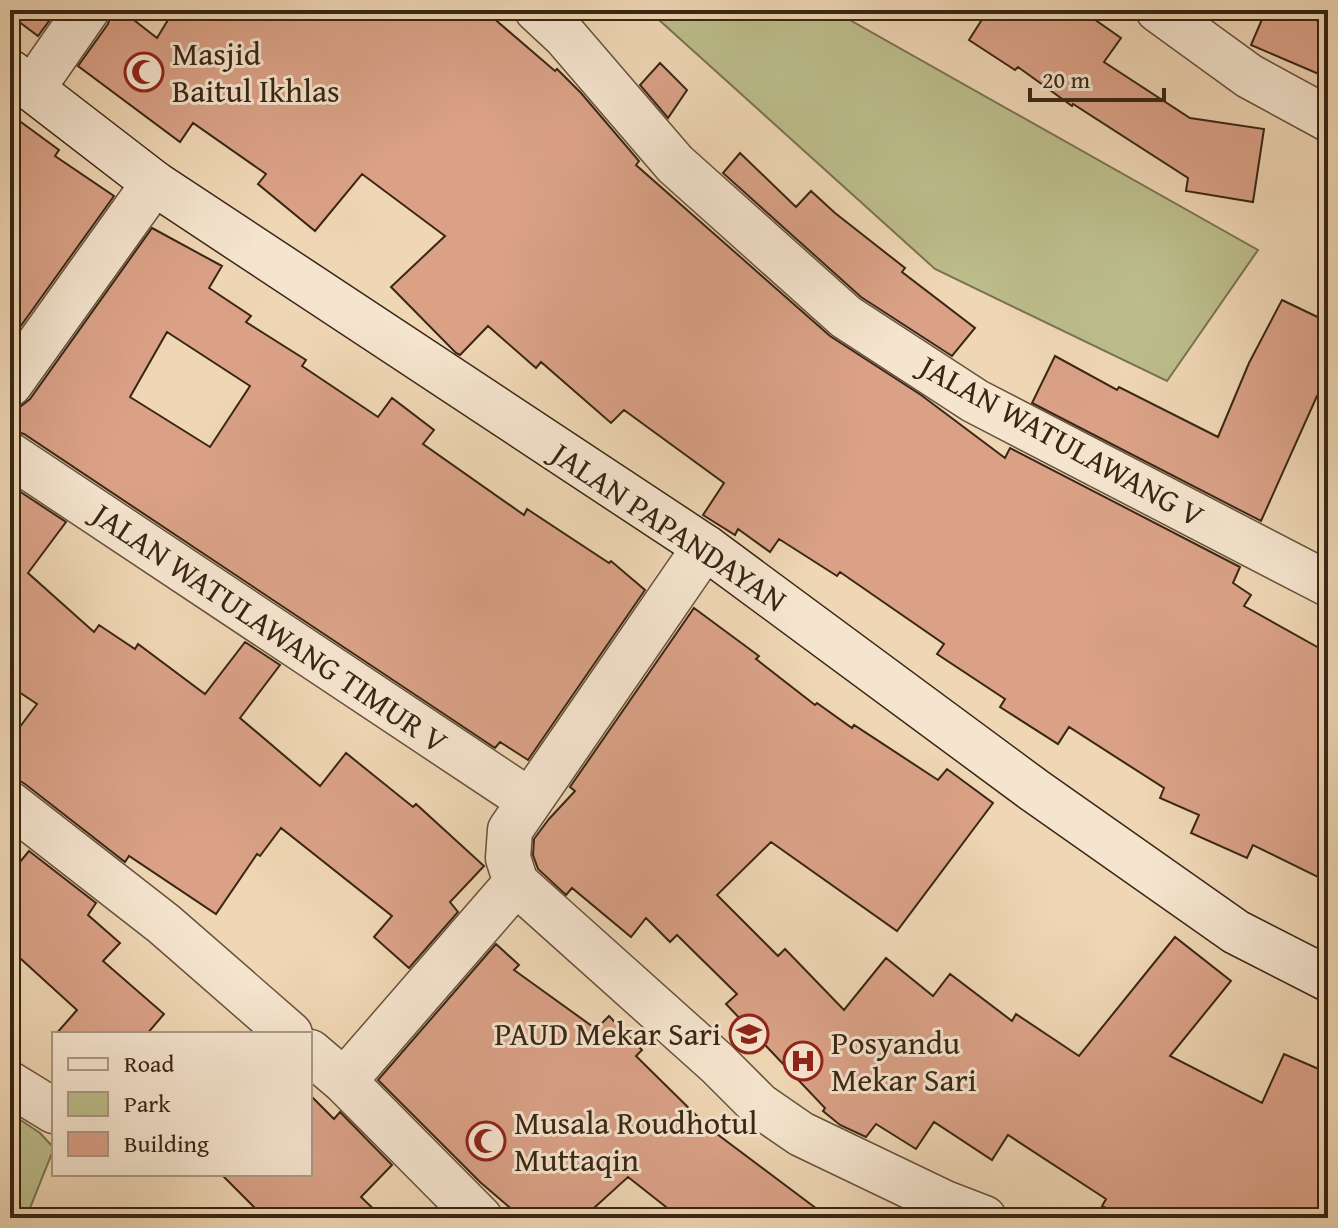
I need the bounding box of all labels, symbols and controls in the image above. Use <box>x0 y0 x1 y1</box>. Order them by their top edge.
place label: Masjid Baitul Ikhlas <box>172 30 340 114</box>
mosque icon: Masjid Baitul Ikhlas <box>123 51 165 93</box>
scale bar <box>1030 52 1164 102</box>
text: 20 m <box>1042 62 1090 97</box>
street label: JALAN WATULAWANG V <box>908 341 1213 538</box>
street label: JALAN PAPANDAYAN <box>539 428 796 623</box>
street label: JALAN WATULAWANG TIMUR V <box>80 489 457 764</box>
place label: PAUD Mekar Sari <box>494 1010 721 1057</box>
school or university icon: PAUD Mekar Sari <box>728 1013 770 1055</box>
place label: Posyandu Mekar Sari <box>831 1019 977 1103</box>
legend <box>52 1032 312 1176</box>
hospital icon: Posyandu Mekar Sari <box>782 1040 824 1082</box>
text: Road <box>124 1046 174 1081</box>
text: Park <box>124 1086 171 1121</box>
place label: Musala Roudhotul Muttaqin <box>514 1099 758 1183</box>
mosque icon: Musala Roudhotul Muttaqin <box>465 1120 507 1162</box>
text: Building <box>124 1126 209 1161</box>

